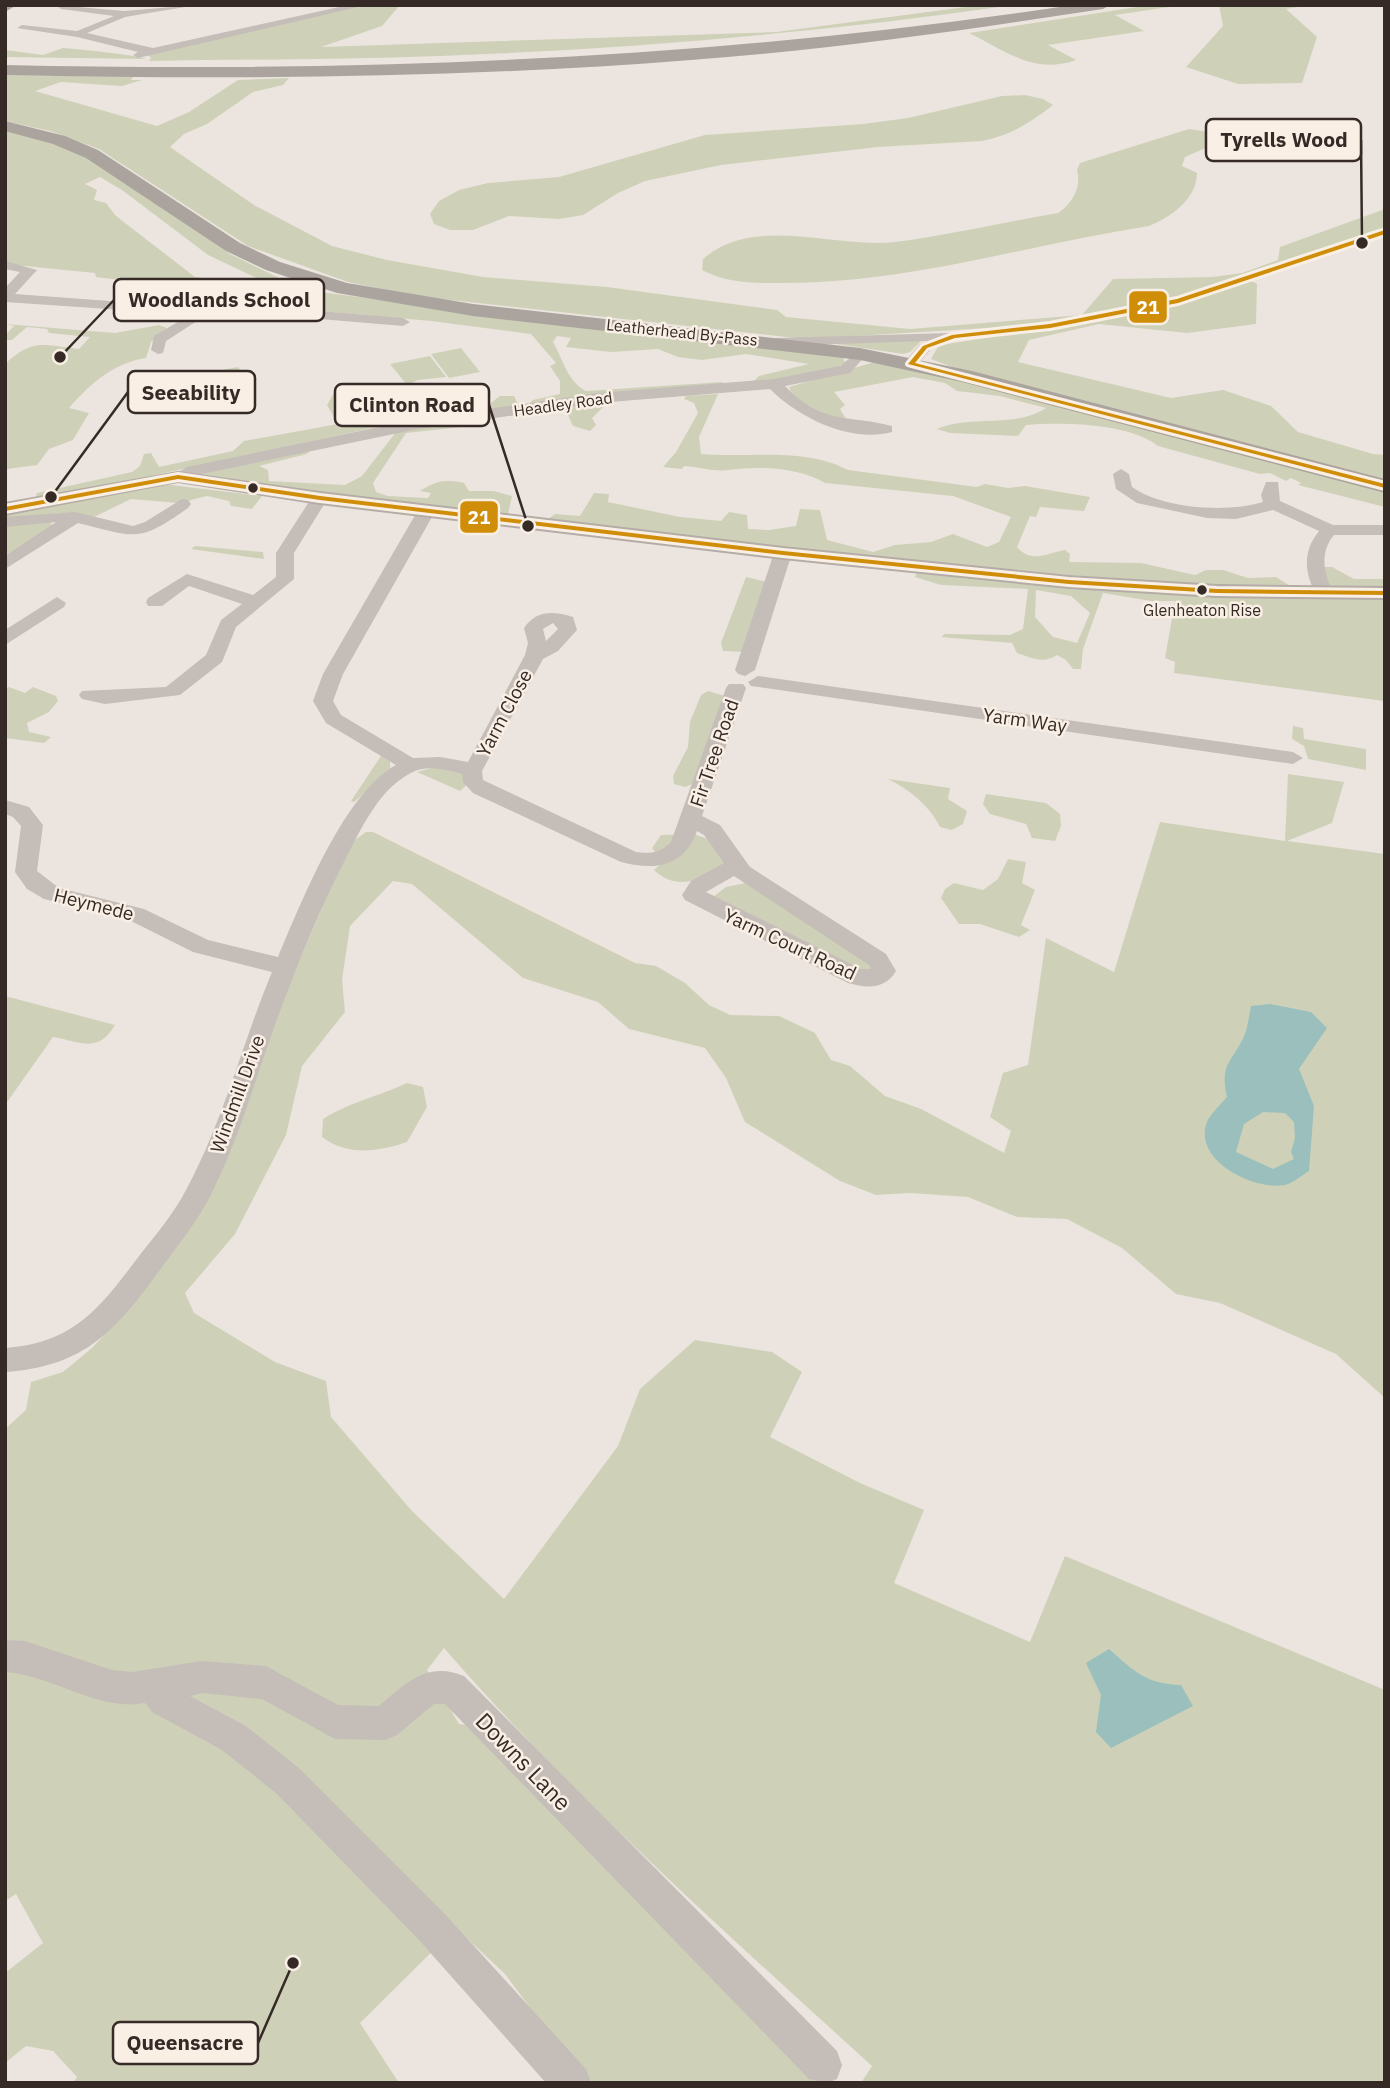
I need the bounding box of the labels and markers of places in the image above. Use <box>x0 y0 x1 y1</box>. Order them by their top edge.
callout: Tyrells Wood <box>1206 119 1361 161</box>
callout: Woodlands School <box>114 279 324 321</box>
callout: Seeability <box>128 371 255 413</box>
callout: Clinton Road <box>335 384 489 426</box>
unlabelled marker <box>246 481 260 495</box>
marker: Glenheaton Rise <box>1195 583 1209 597</box>
place label: Glenheaton Rise <box>1143 600 1261 620</box>
callout: Queensacre <box>113 2022 258 2064</box>

